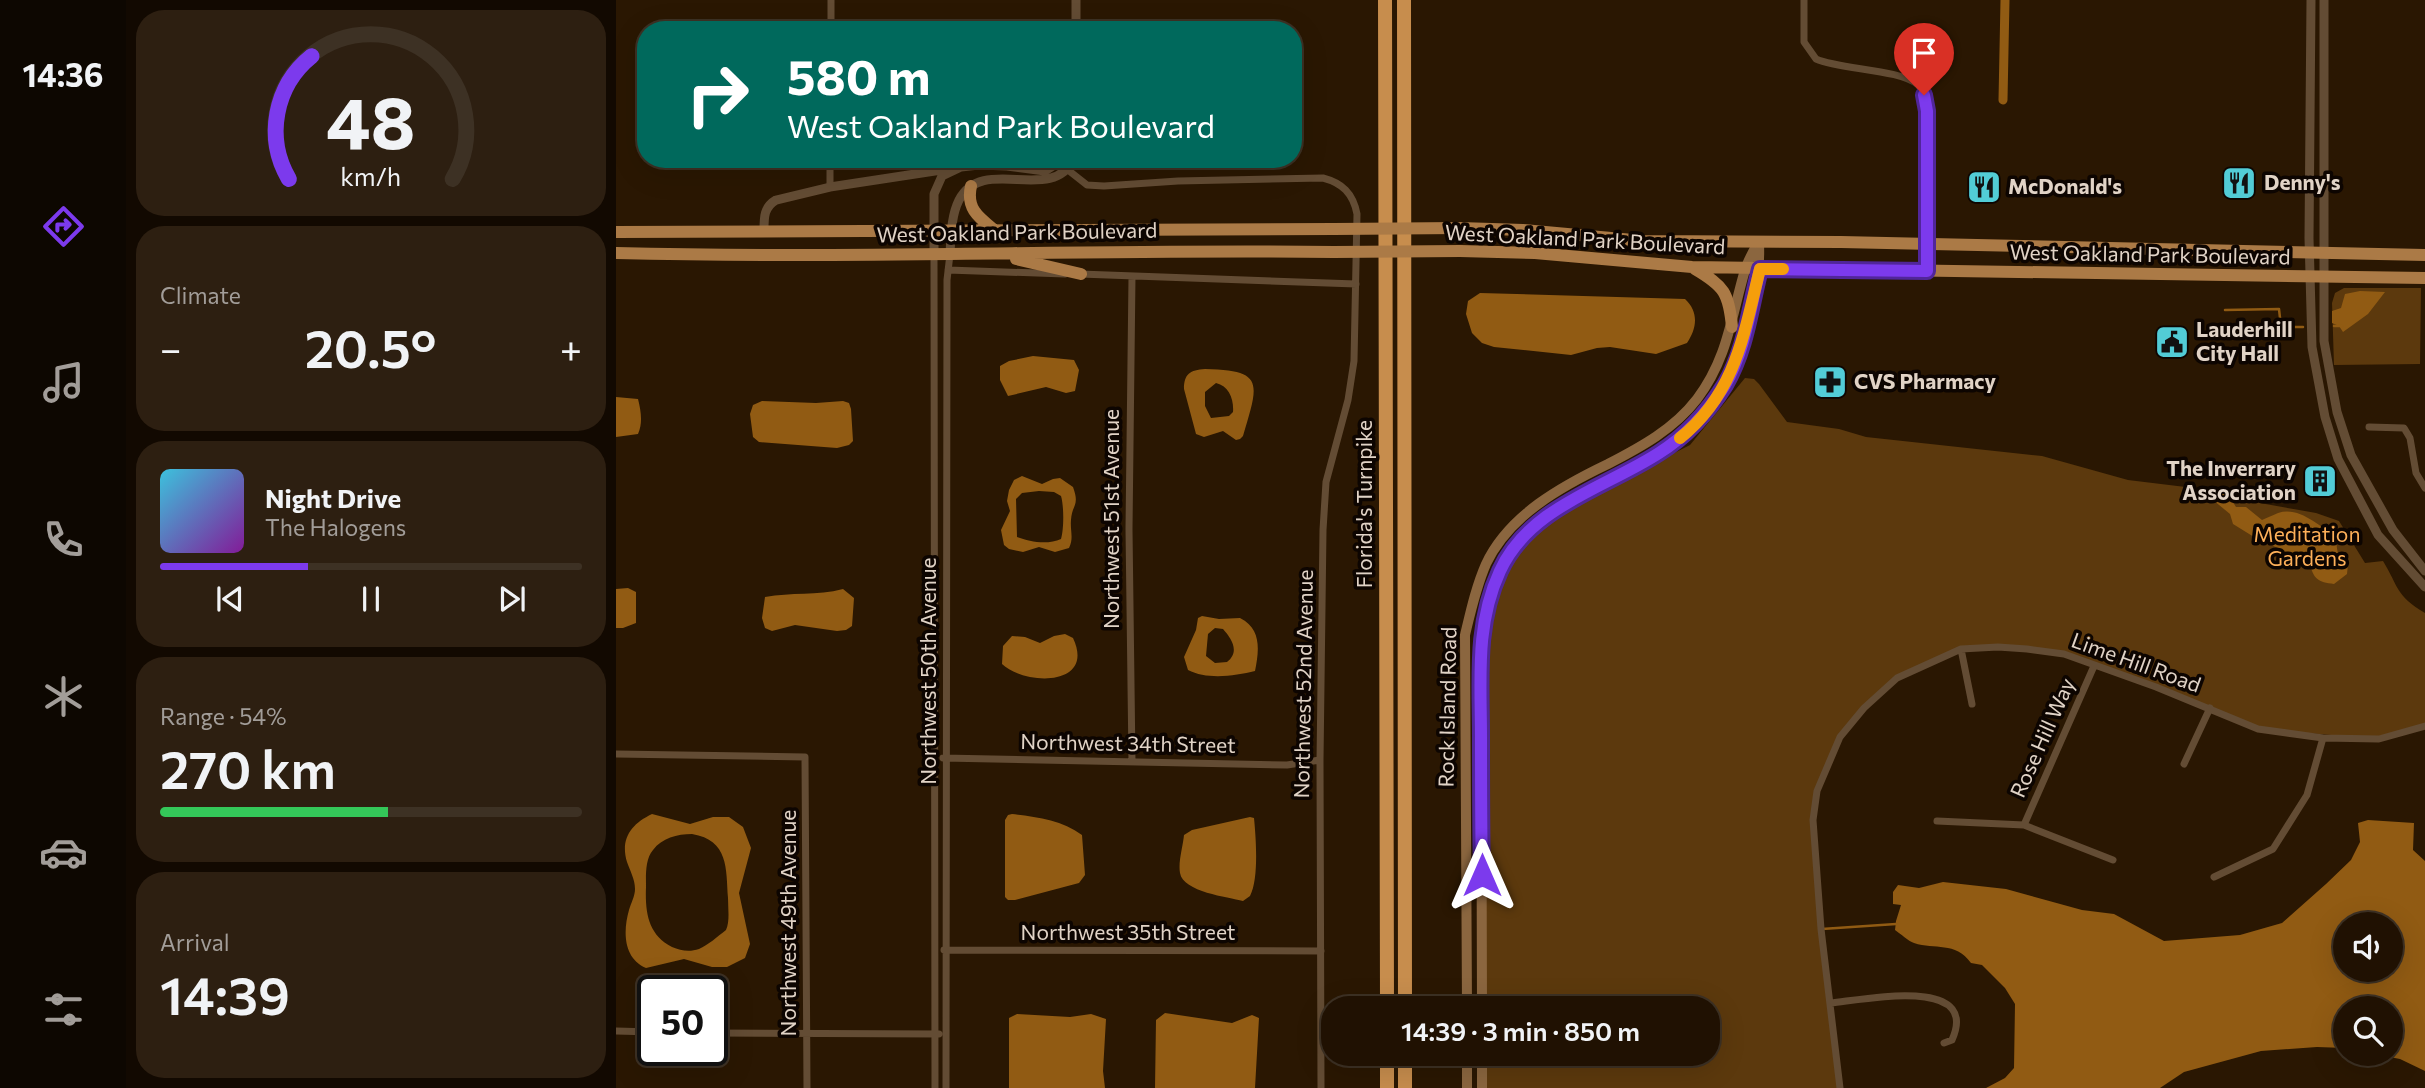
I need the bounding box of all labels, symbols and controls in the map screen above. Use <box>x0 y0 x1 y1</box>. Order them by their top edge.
pin <box>1894 23 1954 95</box>
icon: arrive <box>1905 34 1943 72</box>
text: 580 m <box>787 45 931 105</box>
icon: right <box>672 49 763 140</box>
text: 14:36 <box>23 54 103 94</box>
text: 48 <box>326 75 416 164</box>
text: West Oakland Park Boulevard <box>787 105 1215 145</box>
text: km/h <box>341 161 401 191</box>
restaurant icon: Denny's <box>2220 164 2258 202</box>
restaurant icon: McDonald's <box>1965 168 2003 206</box>
place label: Denny's <box>2264 169 2341 194</box>
place label: McDonald's <box>2008 173 2122 198</box>
icon: directions <box>39 202 88 251</box>
street label: West Oakland Park Boulevard <box>876 217 1158 246</box>
street label: West Oakland Park Boulevard <box>1444 219 1726 258</box>
street label: West Oakland Park Boulevard <box>2009 239 2291 268</box>
text: Climate <box>160 281 241 309</box>
text: 20.5° <box>305 315 436 379</box>
place label: Lauderhill City Hall <box>2196 316 2293 365</box>
public building icon: Lauderhill City Hall <box>2153 323 2191 361</box>
text: − <box>160 324 182 371</box>
text: + <box>560 324 582 371</box>
icon: music <box>39 358 88 407</box>
pharmacy icon: CVS Pharmacy <box>1811 363 1849 401</box>
place label: CVS Pharmacy <box>1854 368 1997 393</box>
street label: Northwest 51st Avenue <box>1098 409 1123 629</box>
street label: Florida's Turnpike <box>1351 420 1376 588</box>
place label: The Inverrary Association <box>2166 455 2296 504</box>
building icon: The Inverrary Association <box>2301 462 2339 500</box>
text: Night Drive <box>265 482 401 513</box>
text: The Halogens <box>265 513 406 541</box>
icon: phone <box>39 515 88 564</box>
park label: Meditation Gardens <box>2254 521 2360 570</box>
street label: Northwest 50th Avenue <box>915 557 940 785</box>
street label: Northwest 52nd Avenue <box>1288 569 1317 799</box>
icon: previous <box>211 580 249 618</box>
icon: pause <box>352 580 390 618</box>
icon: next <box>493 580 531 618</box>
street label: Rock Island Road <box>1433 626 1460 788</box>
street label: Lime Hill Road <box>2068 627 2205 697</box>
icon: climate <box>39 672 88 721</box>
street label: Rose Hill Way <box>2004 674 2079 801</box>
text: Range · 54% <box>160 702 286 730</box>
street label: Northwest 34th Street <box>1020 728 1236 757</box>
text: 270 km <box>160 736 336 800</box>
street label: Northwest 49th Avenue <box>775 810 800 1036</box>
icon: car <box>39 828 88 877</box>
position arrow <box>1445 838 1519 912</box>
map controls <box>2333 912 2403 1066</box>
button: sound <box>2333 912 2403 982</box>
street label: Northwest 35th Street <box>1021 919 1235 944</box>
text: Arrival <box>160 928 230 956</box>
text: 14:39 <box>160 962 290 1026</box>
speed limit sign: 50 <box>637 975 728 1066</box>
icon: filters <box>39 985 88 1034</box>
button: search <box>2333 996 2403 1066</box>
text: 14:39 · 3 min · 850 m <box>1401 1015 1640 1046</box>

